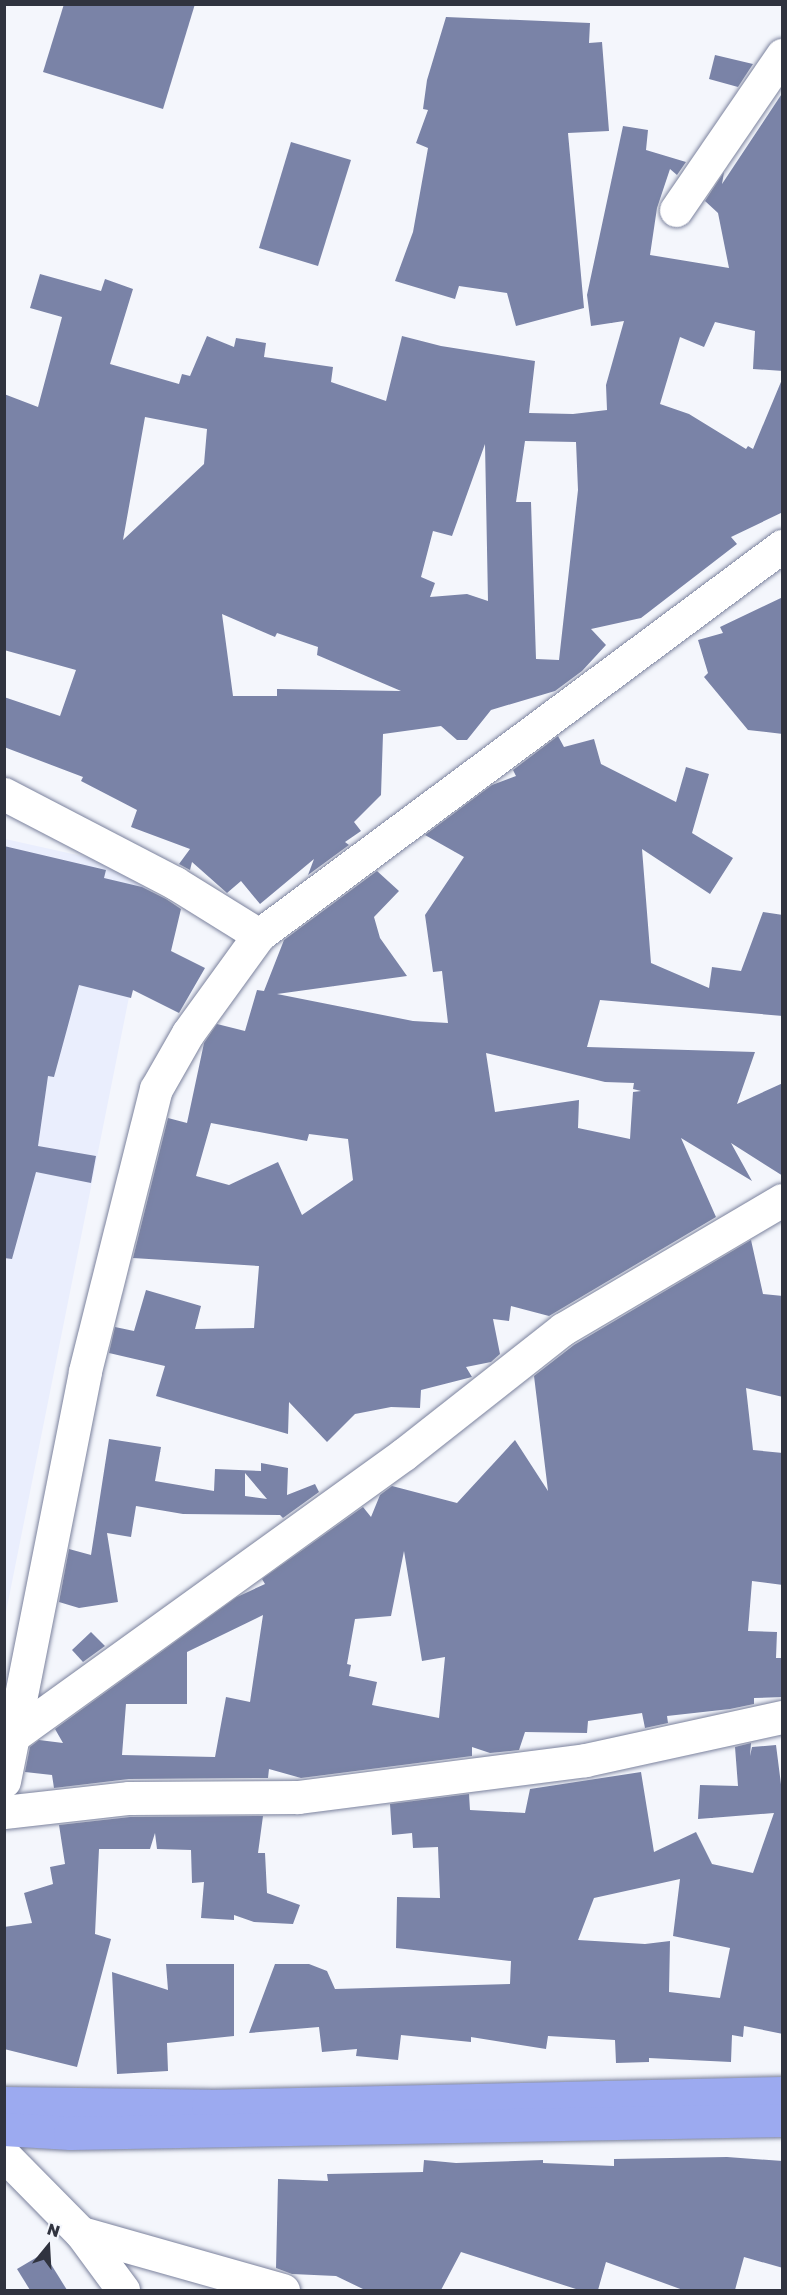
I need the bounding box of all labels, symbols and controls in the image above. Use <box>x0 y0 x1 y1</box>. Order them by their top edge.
north arrow <box>18 2217 78 2277</box>
text: N <box>45 2218 62 2241</box>

